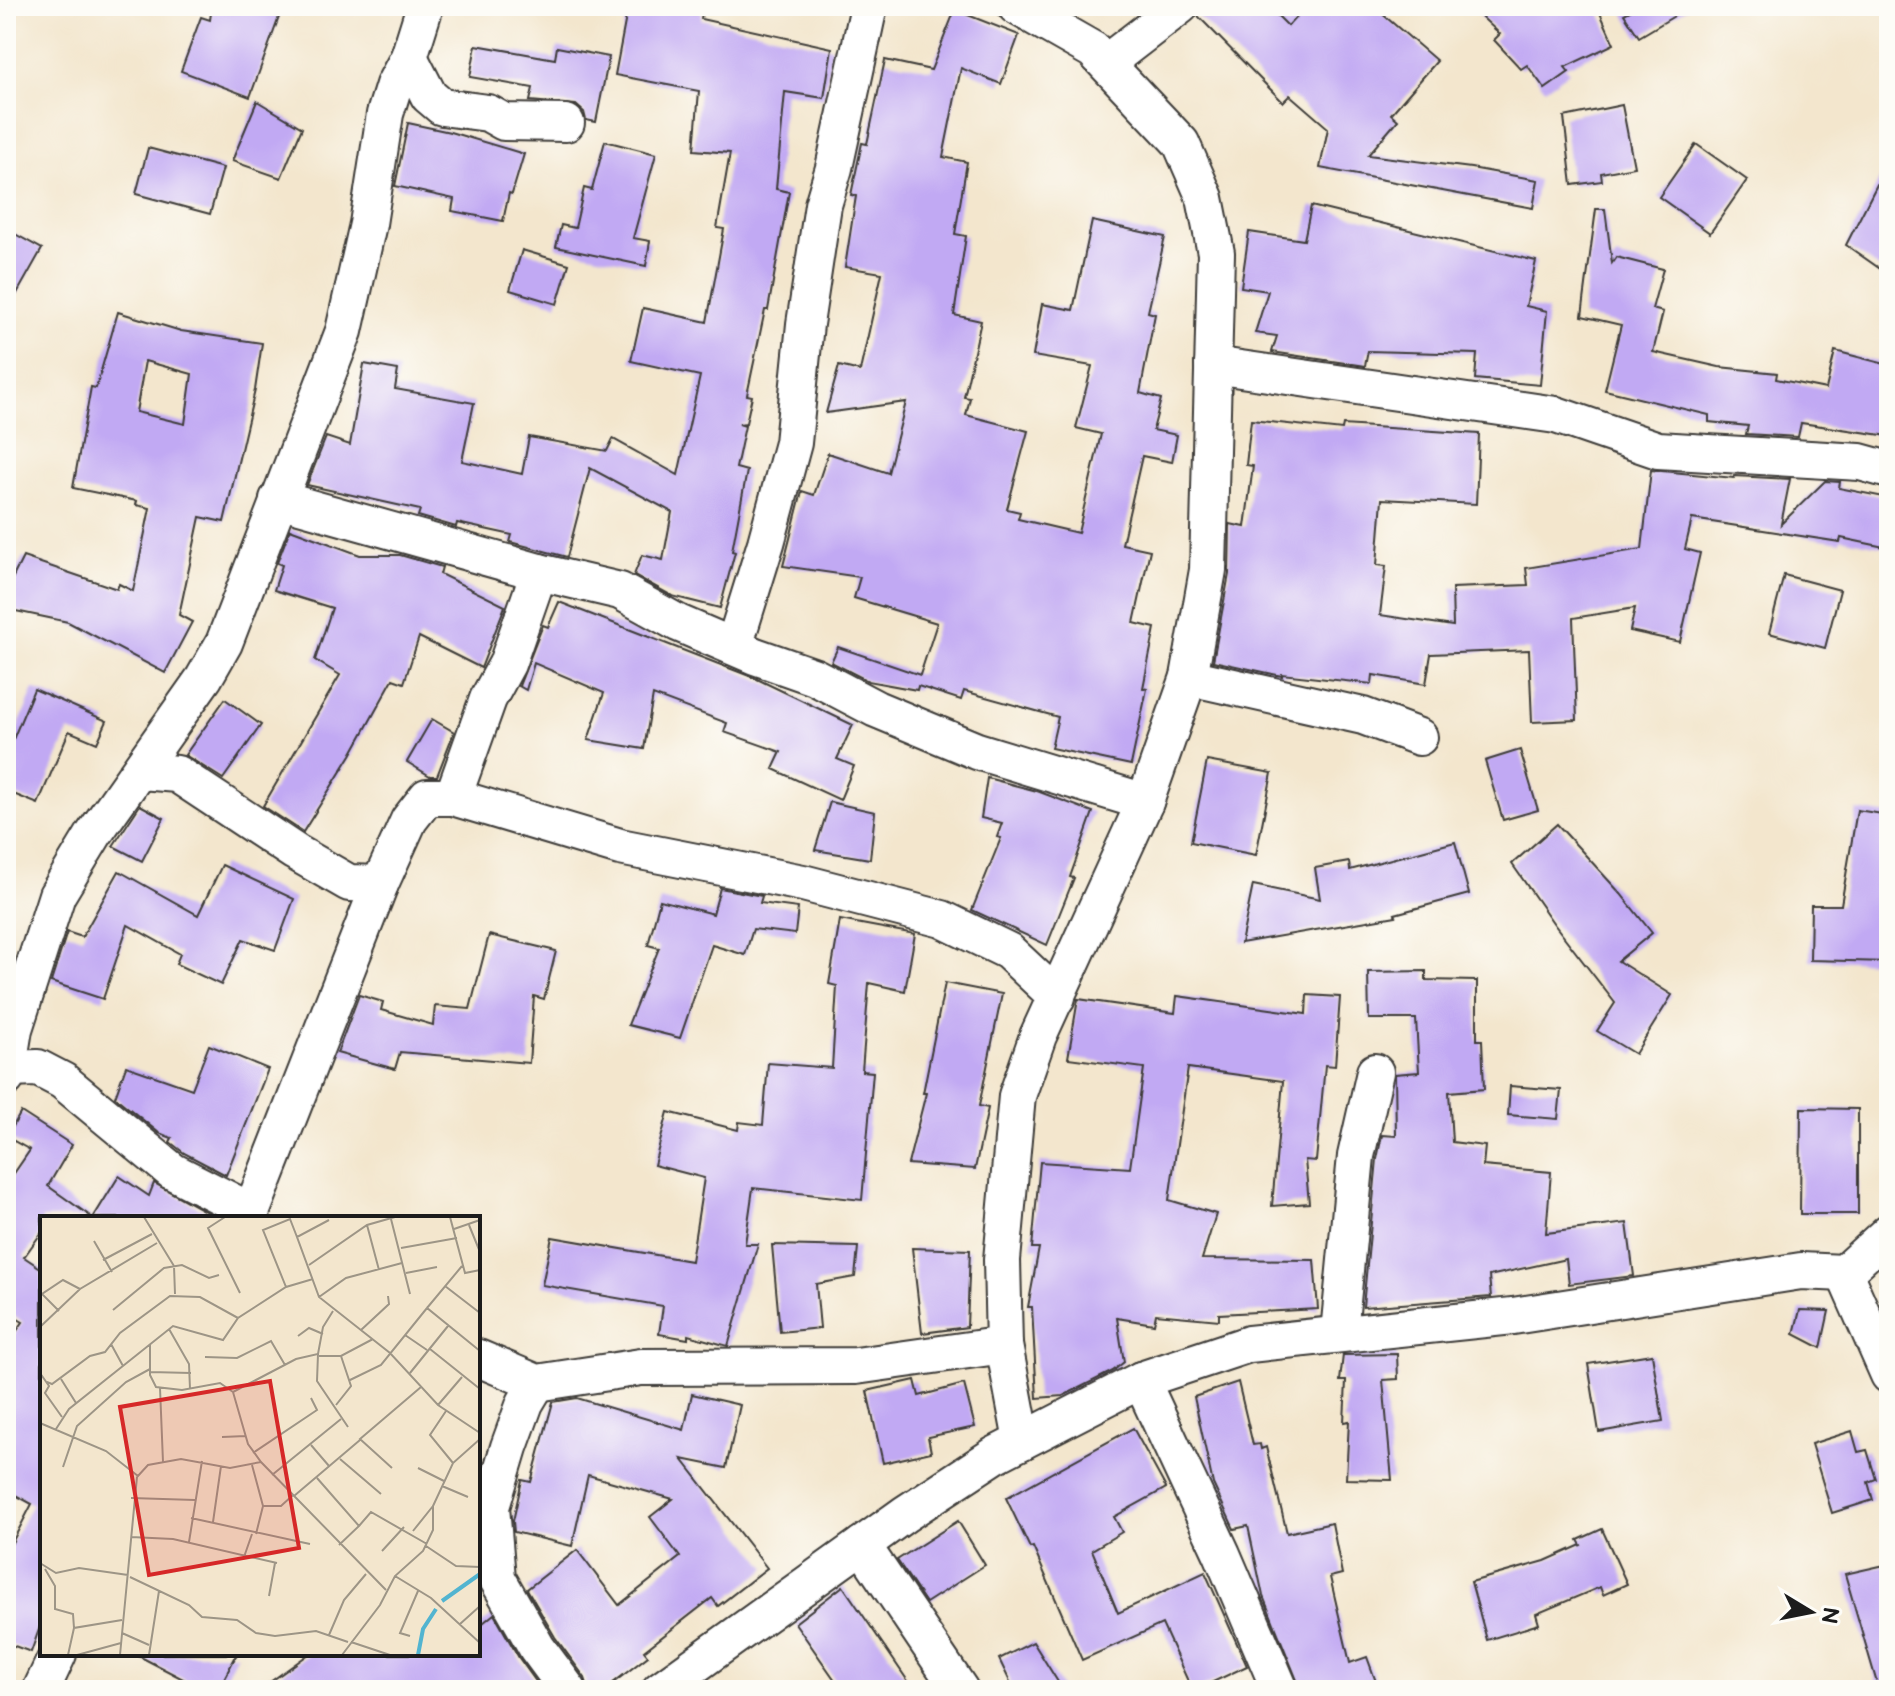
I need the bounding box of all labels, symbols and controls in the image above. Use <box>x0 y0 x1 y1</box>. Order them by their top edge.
inset map <box>40 1216 480 1656</box>
north arrow <box>1771 1572 1851 1652</box>
text: N <box>1814 1605 1844 1626</box>

